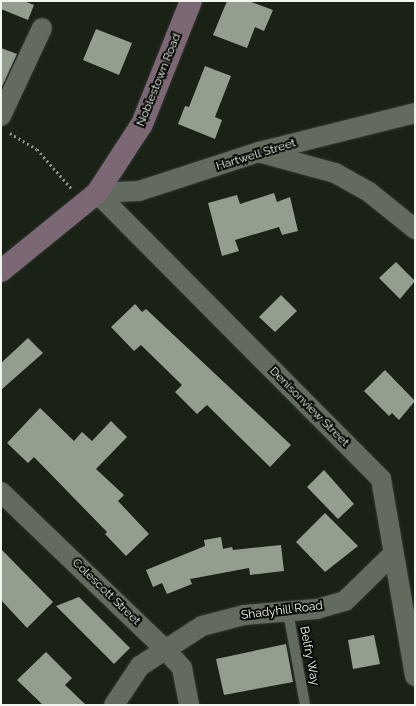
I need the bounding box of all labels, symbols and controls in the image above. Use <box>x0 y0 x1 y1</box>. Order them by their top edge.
street label: Noblestown Road <box>134 31 184 129</box>
street label: Hartwell Street <box>214 136 298 174</box>
street label: Denisonview Street <box>266 364 352 450</box>
street label: Colescott Street <box>69 556 143 628</box>
street label: Shadyhill Road <box>240 599 324 623</box>
street label: Belfry Way <box>296 625 322 687</box>

